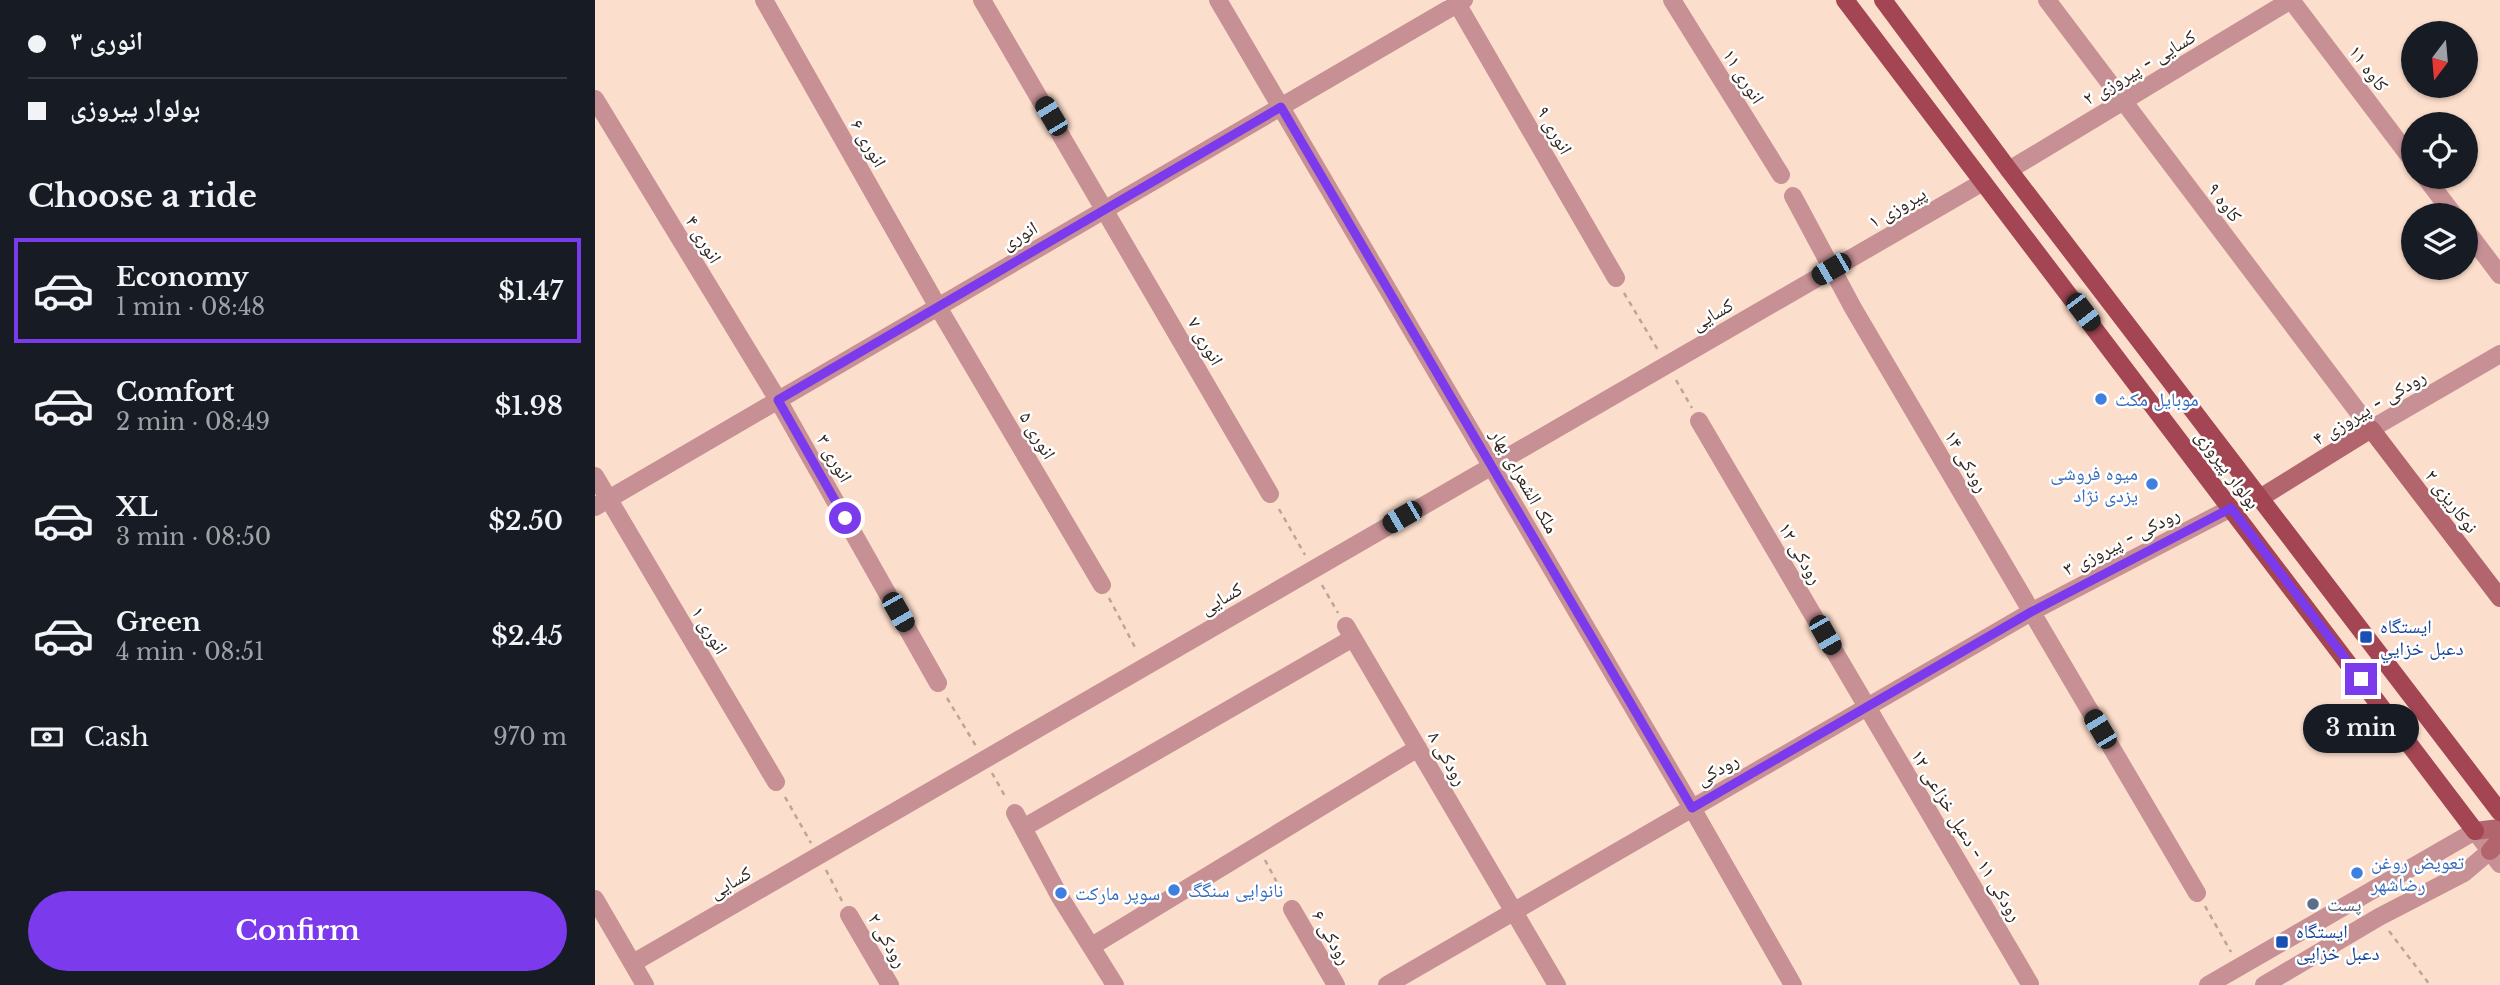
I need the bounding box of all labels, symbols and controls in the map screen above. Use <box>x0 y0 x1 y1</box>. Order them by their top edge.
north arrow <box>2401 21 2478 98</box>
map controls <box>2401 21 2478 280</box>
text: انوری ۳ <box>70 25 143 57</box>
street label: کسایی - پیروزی ۲ <box>2079 25 2200 110</box>
street label: کاوه ۱۱ <box>2344 41 2393 96</box>
street label: انوری ۱۱ <box>1718 45 1769 108</box>
text: بولوار پیروزی <box>70 92 200 124</box>
car <box>1032 93 1071 139</box>
street label: انوری ۹ <box>1532 102 1577 158</box>
button: locate <box>2401 112 2478 189</box>
street label: انوری ۶ <box>846 115 891 171</box>
text: Choose a ride <box>28 176 257 216</box>
street label: کاوه ۹ <box>2202 178 2247 227</box>
street label: پیروزی ۱ <box>1864 182 1930 233</box>
button: layers <box>2401 203 2478 280</box>
street label: انوری ۴ <box>680 211 727 267</box>
street label: انوری <box>997 216 1041 255</box>
car <box>1808 249 1855 289</box>
icon: car <box>32 259 95 322</box>
text: Economy <box>116 261 249 293</box>
text: $1.47 <box>498 275 563 307</box>
car <box>2062 289 2105 335</box>
text: 1 min · 08:48 <box>116 293 265 321</box>
street label: کسایی <box>1687 293 1738 336</box>
street label: انوری ۷ <box>1183 313 1228 369</box>
street label: رودکی - پیروزی ۴ <box>2309 365 2430 450</box>
icon: car <box>32 374 95 437</box>
text: Comfort <box>116 376 234 408</box>
place label: موبایل مکث <box>2115 388 2199 411</box>
text: $1.98 <box>495 390 563 422</box>
marker: موبایل مکث <box>2093 391 2109 407</box>
street label: انوری ۵ <box>1014 407 1061 463</box>
text: 2 min · 08:49 <box>116 408 270 436</box>
street label: ملک الشعرای بهار <box>1485 424 1564 537</box>
street label: بولوار پیروزی <box>2190 425 2265 514</box>
street label: رودکی ۱۴ <box>1940 426 1993 496</box>
street label: انوری ۳ <box>812 430 857 486</box>
place label: میوه فروشی یزدی نژاد <box>2050 462 2138 507</box>
street label: نوکاریزی ۲ <box>2420 465 2483 538</box>
marker: میوه فروشی یزدی نژاد <box>2144 476 2160 492</box>
icon: car <box>32 489 95 552</box>
text: XL <box>116 491 158 523</box>
car <box>1379 497 1426 537</box>
route start <box>829 502 861 534</box>
street label: رودکی - پیروزی ۳ <box>2059 502 2183 581</box>
text: $2.50 <box>488 505 563 537</box>
street label: رودکی ۱۲ <box>1774 518 1827 588</box>
text: 3 min · 08:50 <box>116 523 271 551</box>
street label: کسایی <box>1196 577 1247 620</box>
car <box>879 589 918 635</box>
street label: انوری ۱ <box>686 602 733 658</box>
icon: car <box>32 604 95 667</box>
text: Green <box>116 606 201 638</box>
car <box>1806 612 1845 658</box>
place label: ايستگاه دعبل خزايي <box>2380 615 2464 664</box>
text: $2.45 <box>491 620 563 652</box>
marker: ايستگاه دعبل خزايي <box>2358 629 2374 645</box>
text: 4 min · 08:51 <box>116 638 264 666</box>
route end <box>2345 663 2377 695</box>
callout: 3 min <box>2303 704 2419 752</box>
car <box>2081 706 2120 752</box>
text: 3 min <box>2326 714 2396 742</box>
icon: cash <box>28 718 66 756</box>
text: Cash <box>84 721 149 753</box>
text: 970 m <box>493 723 567 751</box>
street label: رودکی ۸ <box>1423 727 1472 790</box>
street label: رودکی ۱۱ - دعبل خزاعی ۱۲ <box>1906 745 2027 925</box>
street label: رودکی <box>1692 748 1742 791</box>
place label: تعویض روغن رضاشهر <box>2370 851 2464 896</box>
street label: کسایی <box>705 861 756 904</box>
marker: تعویض روغن رضاشهر <box>2349 865 2365 881</box>
place label: نانوایی سنگگ <box>1188 879 1283 902</box>
place label: سوپر مارکت <box>1075 882 1160 905</box>
marker: نانوایی سنگگ <box>1166 882 1182 898</box>
marker: سوپر مارکت <box>1053 885 1069 901</box>
button: Confirm <box>28 891 567 971</box>
place label: پست <box>2327 893 2362 916</box>
marker: پست <box>2305 896 2321 912</box>
street label: رودکی ۶ <box>1307 906 1356 969</box>
street label: رودکی ۲ <box>863 909 912 972</box>
place label: ایستگاه دعبل خزایی <box>2296 920 2380 965</box>
marker: ایستگاه دعبل خزایی <box>2274 934 2290 950</box>

